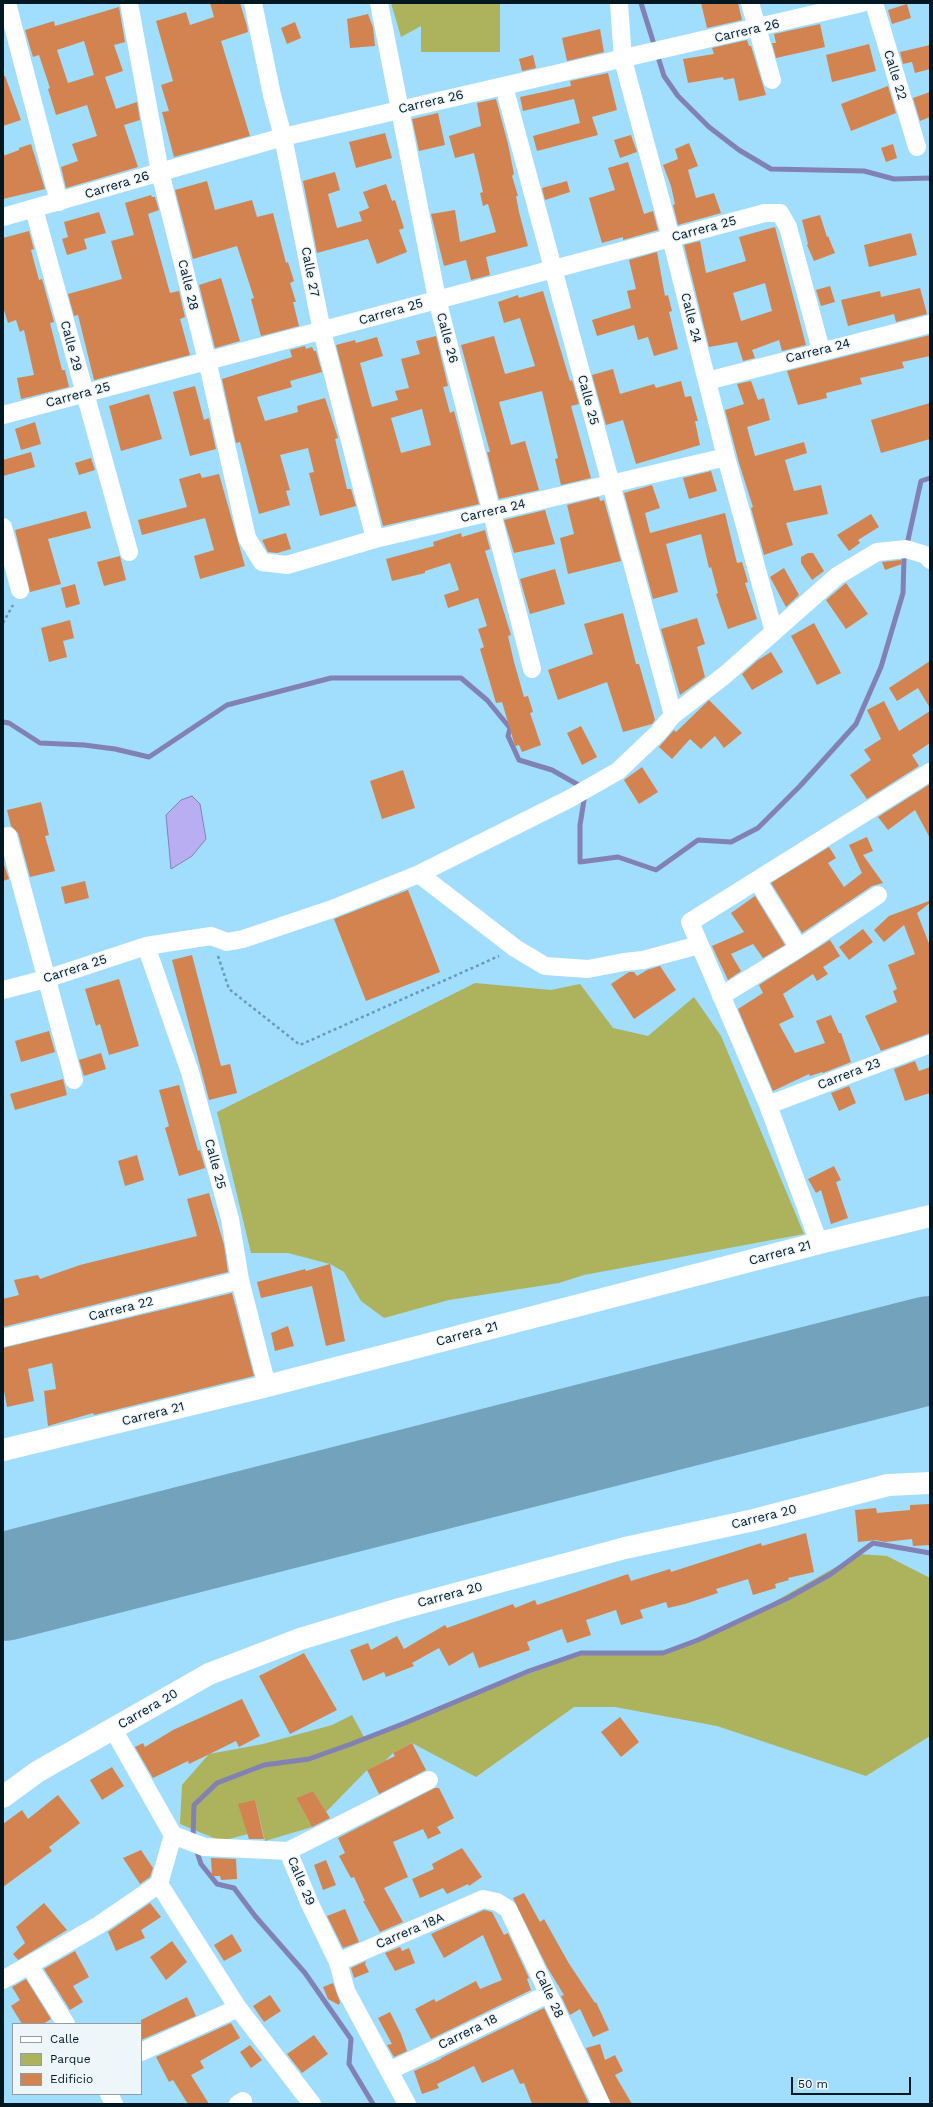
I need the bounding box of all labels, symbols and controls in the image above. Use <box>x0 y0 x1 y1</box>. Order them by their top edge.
street label: Carrera 26 <box>713 16 781 46</box>
street label: Calle 22 <box>880 48 910 102</box>
street label: Carrera 26 <box>397 87 465 117</box>
street label: Carrera 26 <box>83 168 151 202</box>
street label: Carrera 25 <box>670 213 738 245</box>
street label: Calle 27 <box>297 246 323 298</box>
street label: Calle 28 <box>174 258 202 312</box>
street label: Calle 24 <box>677 291 705 345</box>
street label: Carrera 25 <box>357 295 425 329</box>
street label: Calle 26 <box>433 311 461 365</box>
street label: Calle 29 <box>57 319 85 373</box>
street label: Carrera 24 <box>784 335 852 367</box>
street label: Calle 25 <box>574 373 602 427</box>
street label: Carrera 25 <box>44 379 112 411</box>
street label: Carrera 24 <box>459 496 527 526</box>
street label: Carrera 25 <box>41 951 109 987</box>
street label: Carrera 23 <box>815 1055 883 1093</box>
street label: Calle 25 <box>201 1137 229 1191</box>
street label: Carrera 21 <box>747 1237 813 1269</box>
street label: Carrera 22 <box>87 1293 155 1325</box>
street label: Carrera 21 <box>434 1318 500 1350</box>
street label: Carrera 21 <box>120 1399 186 1429</box>
street label: Carrera 20 <box>730 1501 798 1533</box>
street label: Carrera 20 <box>416 1579 484 1611</box>
street label: Carrera 20 <box>115 1686 181 1732</box>
street label: Calle 29 <box>284 1854 318 1908</box>
street label: Carrera 18A <box>373 1910 447 1952</box>
street label: Calle 28 <box>531 1967 567 2021</box>
street label: Carrera 18 <box>436 2011 500 2053</box>
legend <box>12 2023 142 2095</box>
text: Calle <box>50 2032 79 2046</box>
text: Parque <box>50 2052 91 2066</box>
scale bar <box>793 2069 913 2095</box>
text: Edificio <box>50 2072 93 2086</box>
text: 50 m <box>798 2077 828 2091</box>

